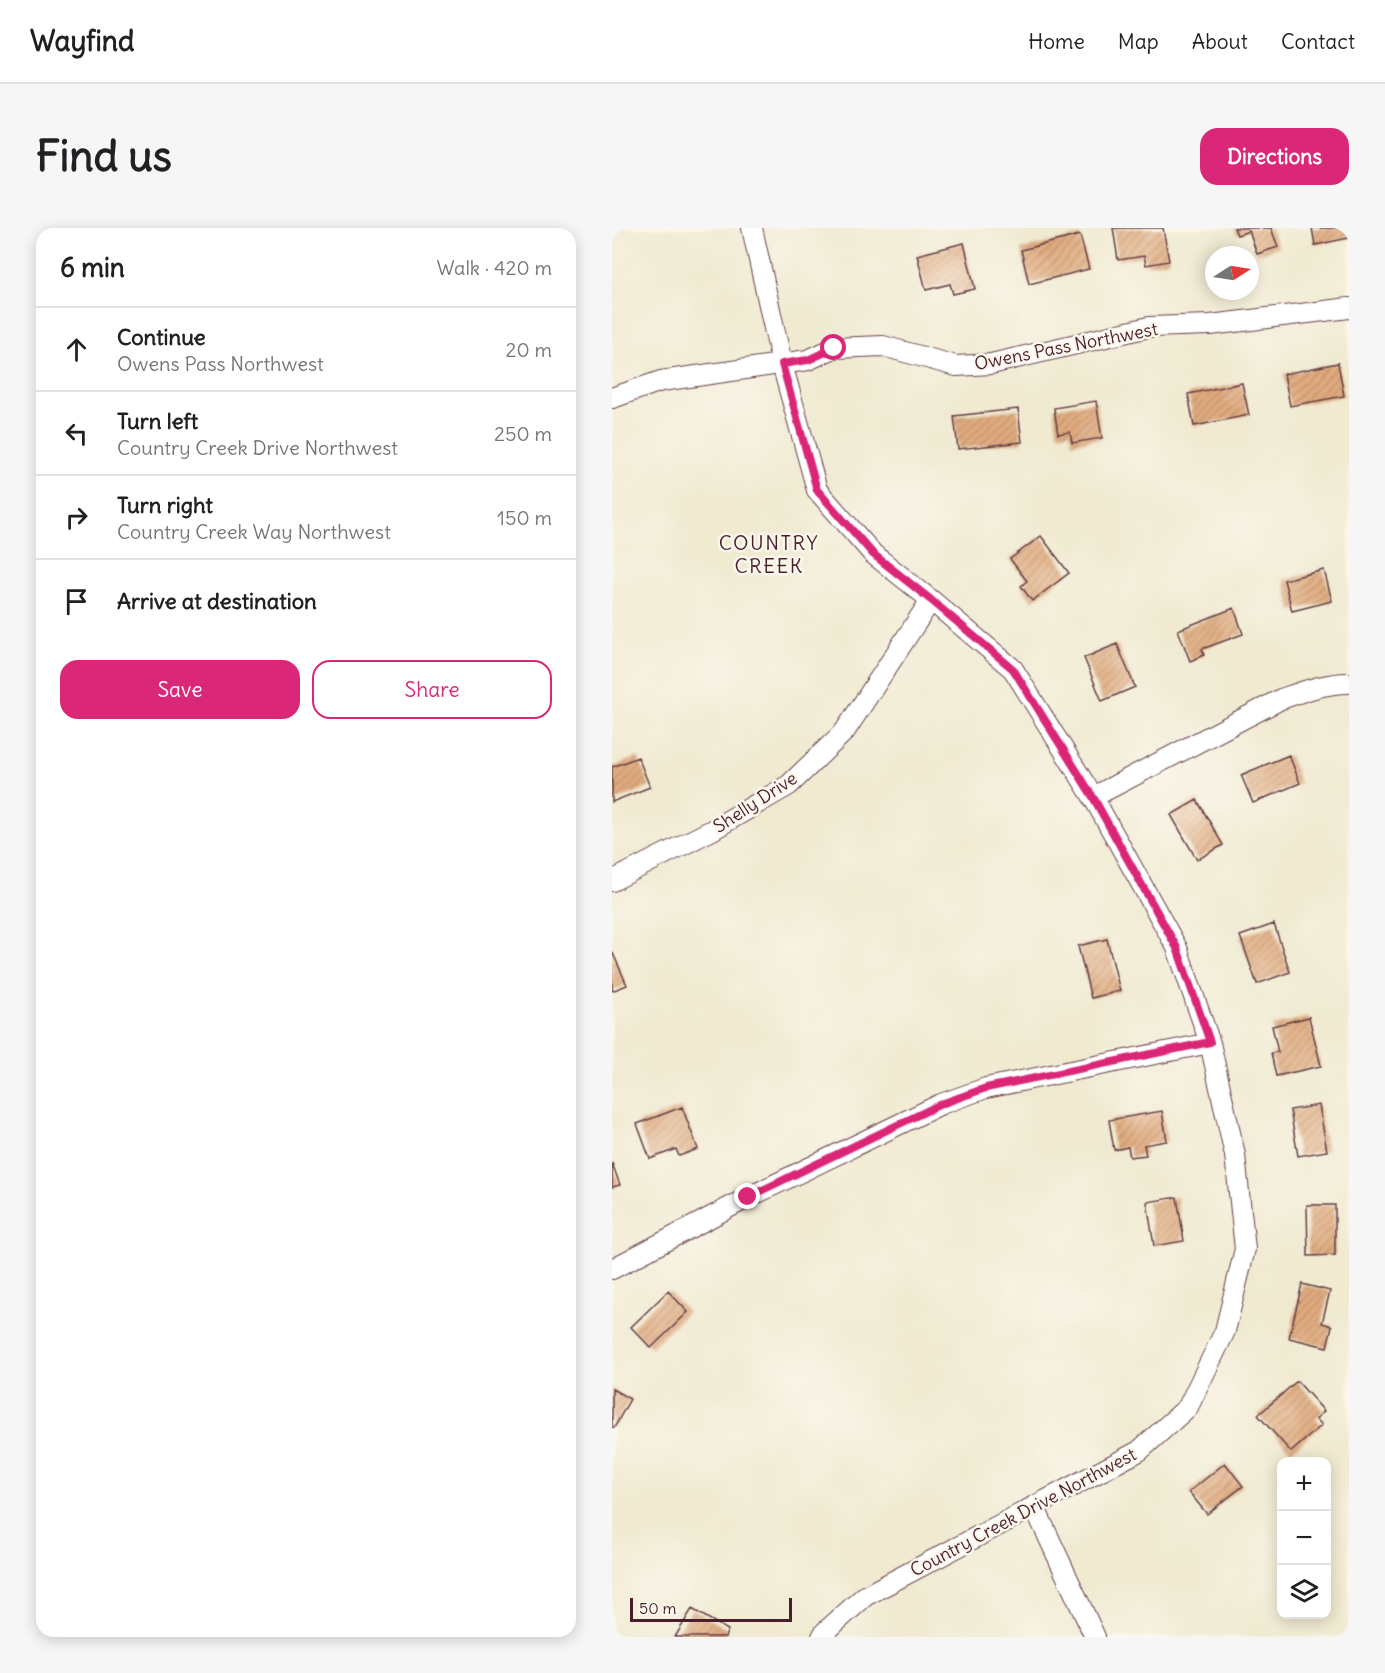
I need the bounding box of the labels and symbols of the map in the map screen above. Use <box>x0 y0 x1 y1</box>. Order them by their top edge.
north arrow <box>1205 246 1259 300</box>
street label: Owens Pass Northwest <box>972 317 1160 375</box>
route start <box>820 334 846 360</box>
district label: COUNTRY CREEK <box>719 530 819 578</box>
street label: Shelly Drive <box>709 766 801 838</box>
route end <box>734 1183 760 1209</box>
street label: Country Creek Drive Northwest <box>906 1442 1140 1582</box>
scale bar <box>630 1595 792 1622</box>

